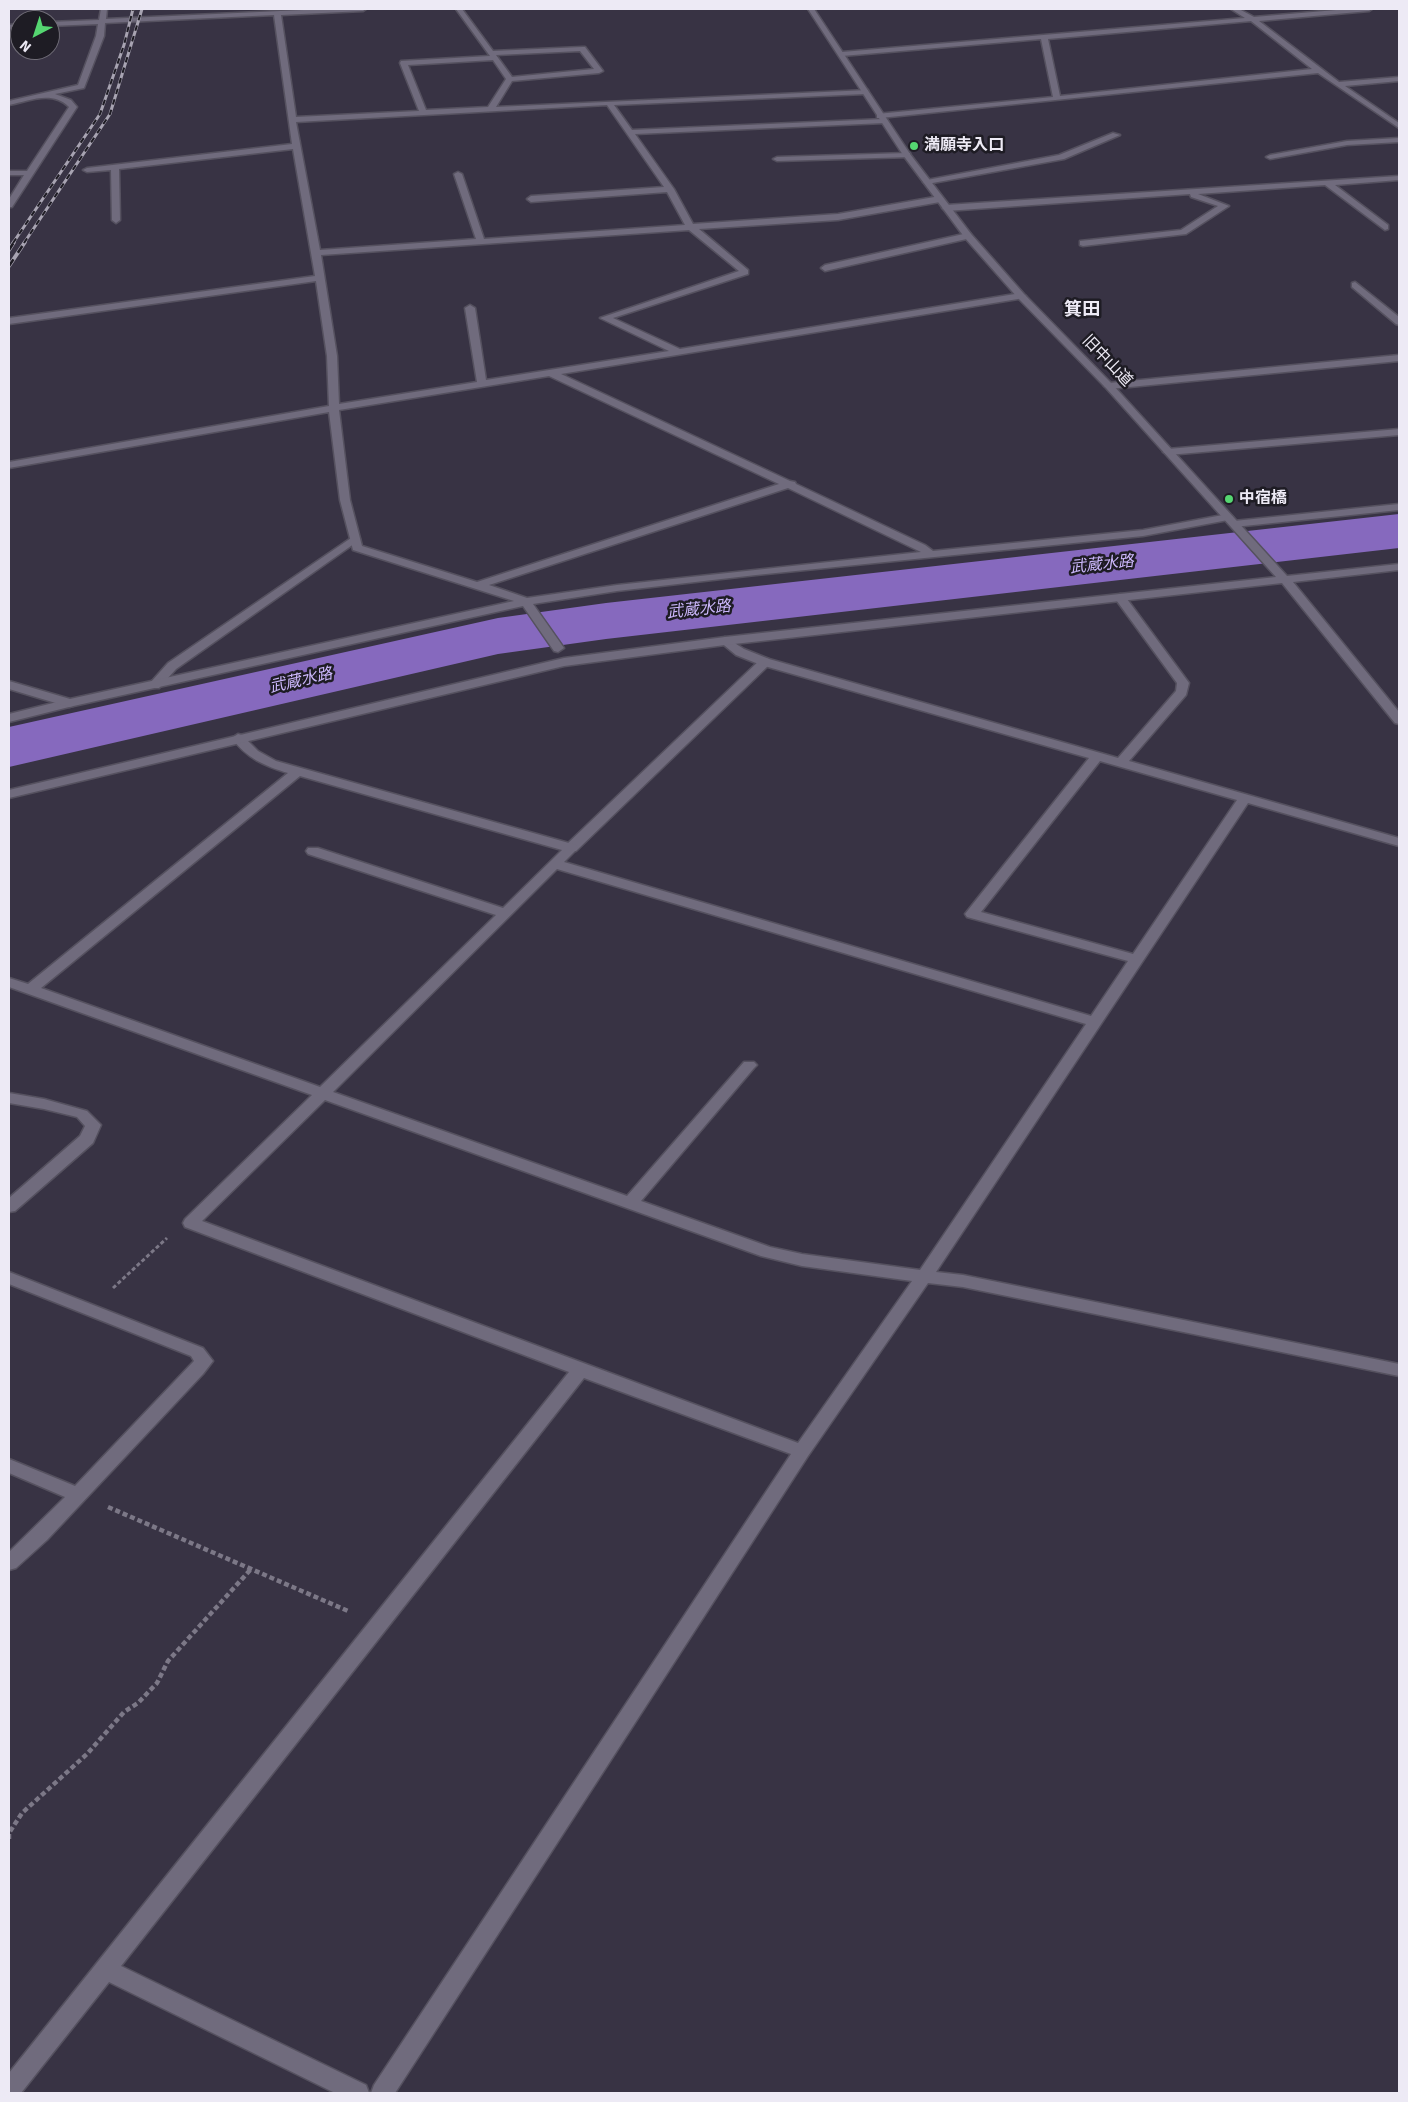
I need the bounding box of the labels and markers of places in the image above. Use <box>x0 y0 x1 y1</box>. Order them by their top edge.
place label: 満願寺入口 <box>924 136 1004 156</box>
marker: 満願寺入口 <box>908 140 920 152</box>
place label: 中宿橋 <box>1239 489 1287 509</box>
marker: 中宿橋 <box>1223 493 1235 505</box>

